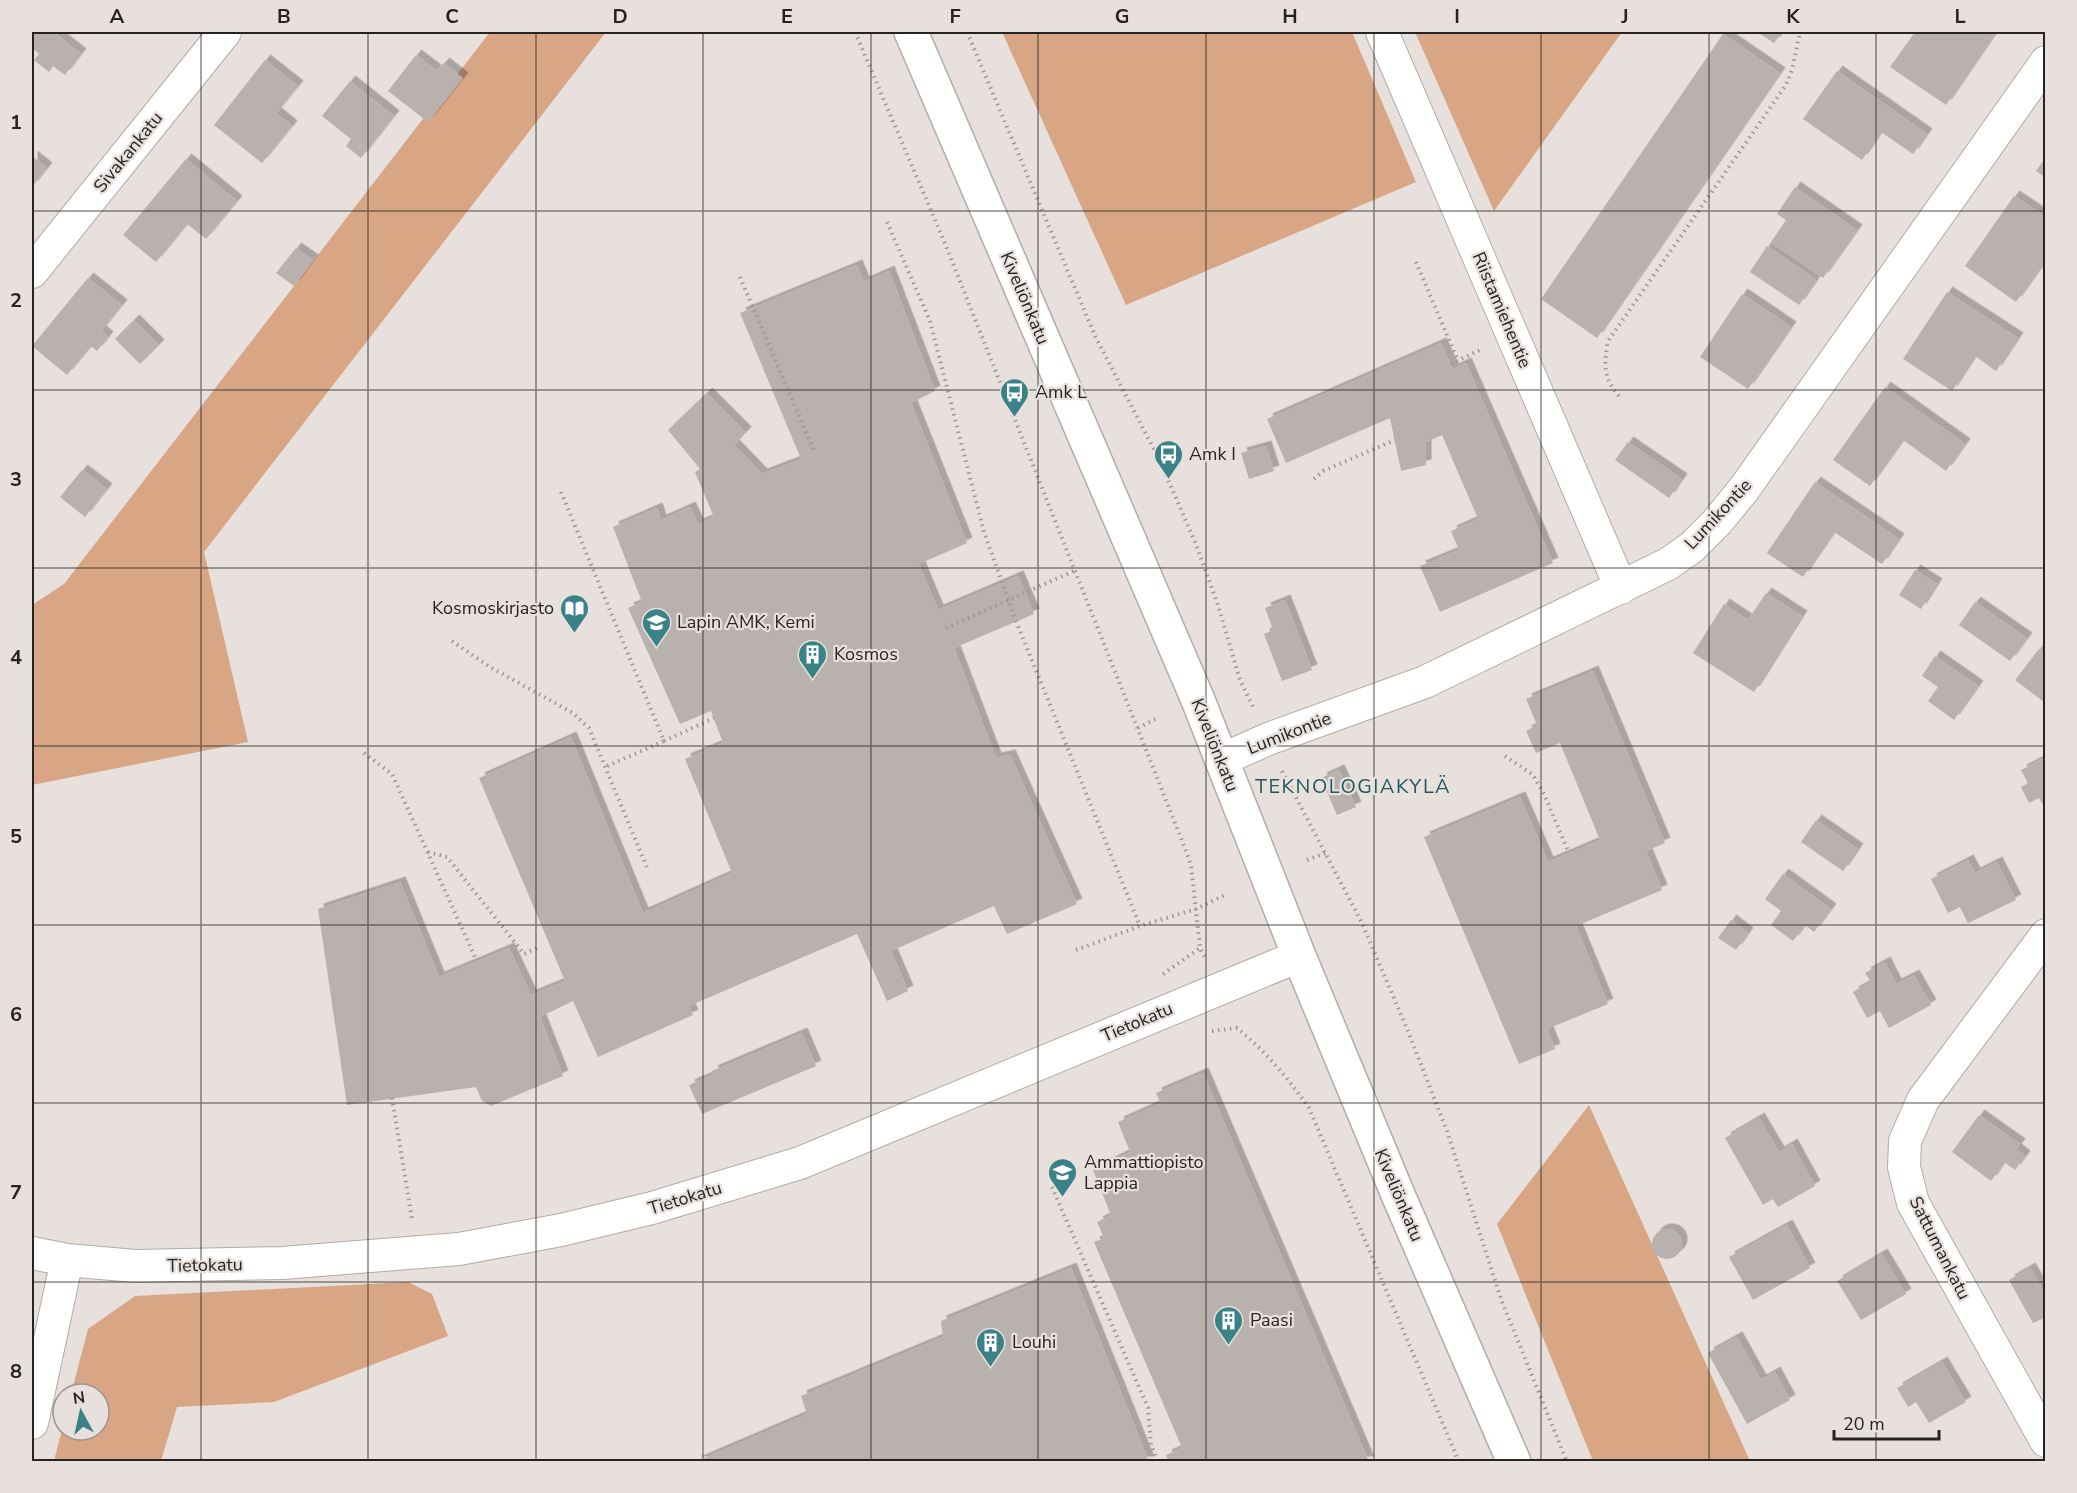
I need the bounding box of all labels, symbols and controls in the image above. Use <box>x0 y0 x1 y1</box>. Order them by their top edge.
text: A <box>110 3 125 30</box>
text: B <box>277 3 291 30</box>
text: C <box>445 3 459 30</box>
text: D <box>612 3 628 30</box>
text: E <box>781 3 793 30</box>
text: F <box>949 3 961 30</box>
text: G <box>1115 3 1129 30</box>
text: H <box>1282 3 1298 30</box>
text: I <box>1454 3 1460 30</box>
text: J <box>1620 3 1629 30</box>
text: K <box>1786 3 1800 30</box>
text: L <box>1954 3 1966 30</box>
street label: Sivakankatu <box>88 107 168 197</box>
text: 1 <box>10 109 22 136</box>
street label: Kiveliönkatu <box>995 248 1055 348</box>
street label: Riistamiehentie <box>1467 248 1537 372</box>
text: 2 <box>10 287 22 314</box>
bus stop icon: Amk L <box>998 376 1030 418</box>
place label: Amk L <box>1035 380 1087 404</box>
bus stop icon: Amk I <box>1152 438 1184 480</box>
place label: Amk I <box>1189 442 1236 466</box>
text: 3 <box>10 466 22 493</box>
street label: Lumikontie <box>1679 474 1757 554</box>
library icon: Kosmoskirjasto <box>559 592 591 634</box>
place label: Kosmoskirjasto <box>432 596 554 620</box>
school or university icon: Lapin AMK, Kemi <box>640 606 672 648</box>
place label: Lapin AMK, Kemi <box>677 610 815 634</box>
building icon: Kosmos <box>797 638 829 680</box>
place label: Kosmos <box>834 642 898 666</box>
text: 4 <box>10 644 22 671</box>
street label: Kiveliönkatu <box>1185 695 1245 795</box>
street label: Lumikontie <box>1243 706 1335 760</box>
district label: TEKNOLOGIAKYLÄ <box>1255 773 1451 800</box>
text: 5 <box>10 823 22 850</box>
street label: Tietokatu <box>1097 996 1177 1048</box>
text: 6 <box>10 1001 22 1028</box>
street label: Kiveliönkatu <box>1369 1145 1429 1245</box>
place label: Ammattiopisto Lappia <box>1084 1150 1203 1195</box>
school or university icon: Ammattiopisto Lappia <box>1047 1156 1079 1198</box>
street label: Tietokatu <box>645 1175 725 1221</box>
text: 7 <box>10 1179 22 1206</box>
street label: Sattumankatu <box>1904 1192 1976 1304</box>
street label: Tietokatu <box>167 1252 243 1278</box>
building icon: Paasi <box>1213 1304 1245 1346</box>
place label: Paasi <box>1250 1308 1293 1332</box>
building icon: Louhi <box>975 1326 1007 1368</box>
place label: Louhi <box>1012 1330 1056 1354</box>
text: 8 <box>10 1358 22 1385</box>
north arrow <box>51 1382 111 1442</box>
text: N <box>72 1386 87 1410</box>
scale bar <box>1834 1403 1939 1441</box>
text: 20 m <box>1843 1412 1885 1436</box>

